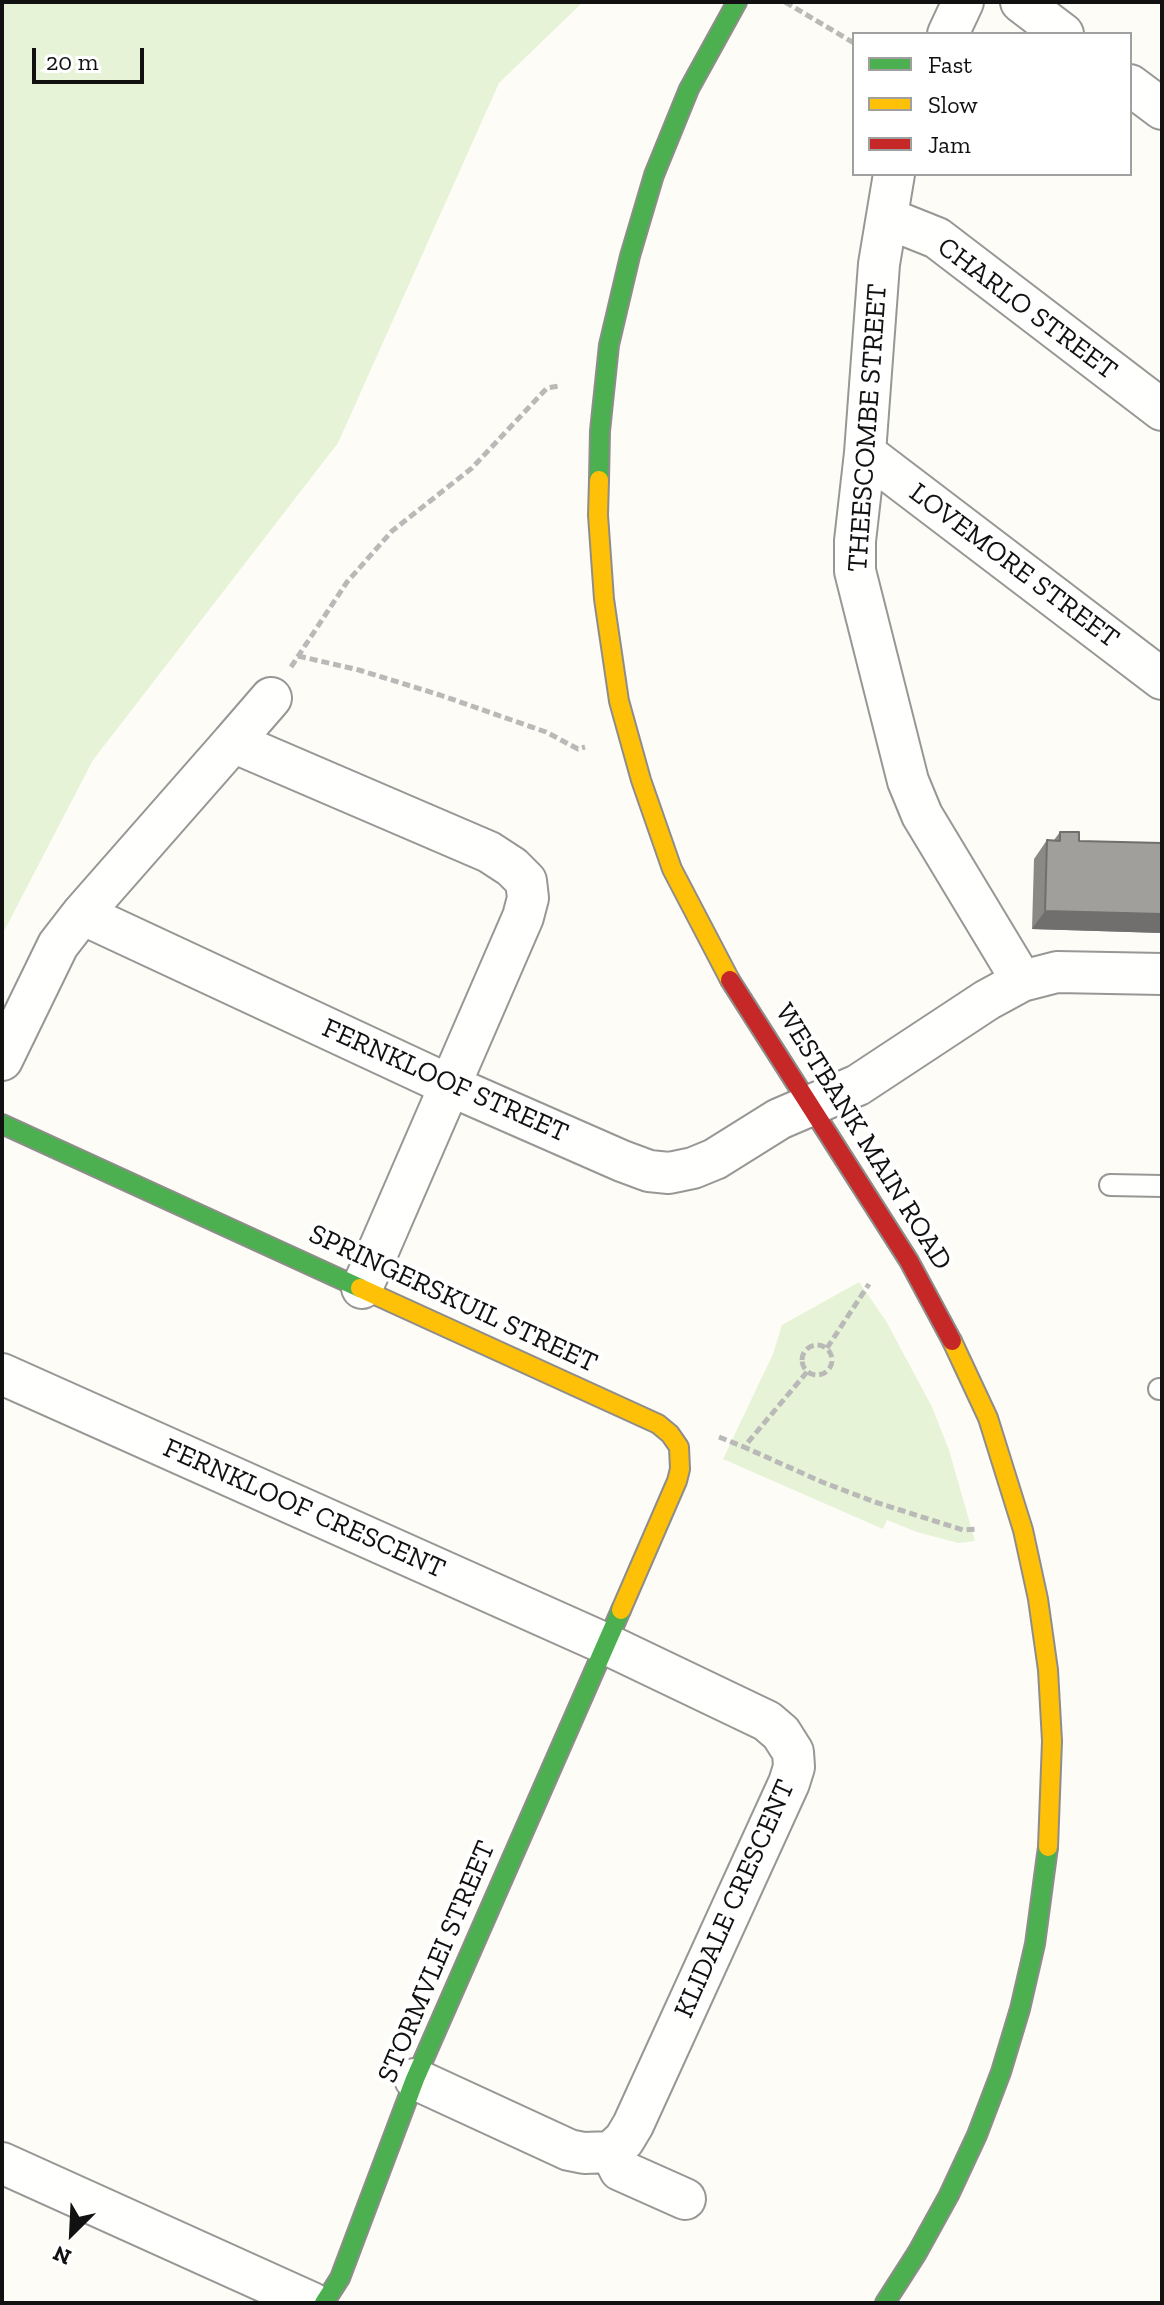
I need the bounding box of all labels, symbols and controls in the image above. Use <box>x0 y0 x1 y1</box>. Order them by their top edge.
scale bar <box>36 32 148 82</box>
legend <box>852 32 1132 176</box>
text: 20 m <box>46 47 98 76</box>
text: Fast <box>928 50 972 79</box>
text: Slow <box>928 90 978 119</box>
text: Jam <box>928 130 971 159</box>
street label: CHARLO STREET <box>930 230 1124 388</box>
street label: THEESCOMBE STREET <box>841 283 895 573</box>
street label: LOVEMORE STREET <box>903 476 1125 656</box>
street label: WESTBANK MAIN ROAD <box>767 998 959 1276</box>
street label: FERNKLOOF STREET <box>317 1012 573 1150</box>
street label: SPRINGERSKUIL STREET <box>304 1217 602 1381</box>
street label: FERNKLOOF CRESCENT <box>158 1432 450 1586</box>
street label: KLIDALE CRESCENT <box>667 1775 803 2023</box>
street label: STORMVLEI STREET <box>371 1836 503 2088</box>
north arrow <box>32 2193 112 2273</box>
text: N <box>49 2240 75 2271</box>

